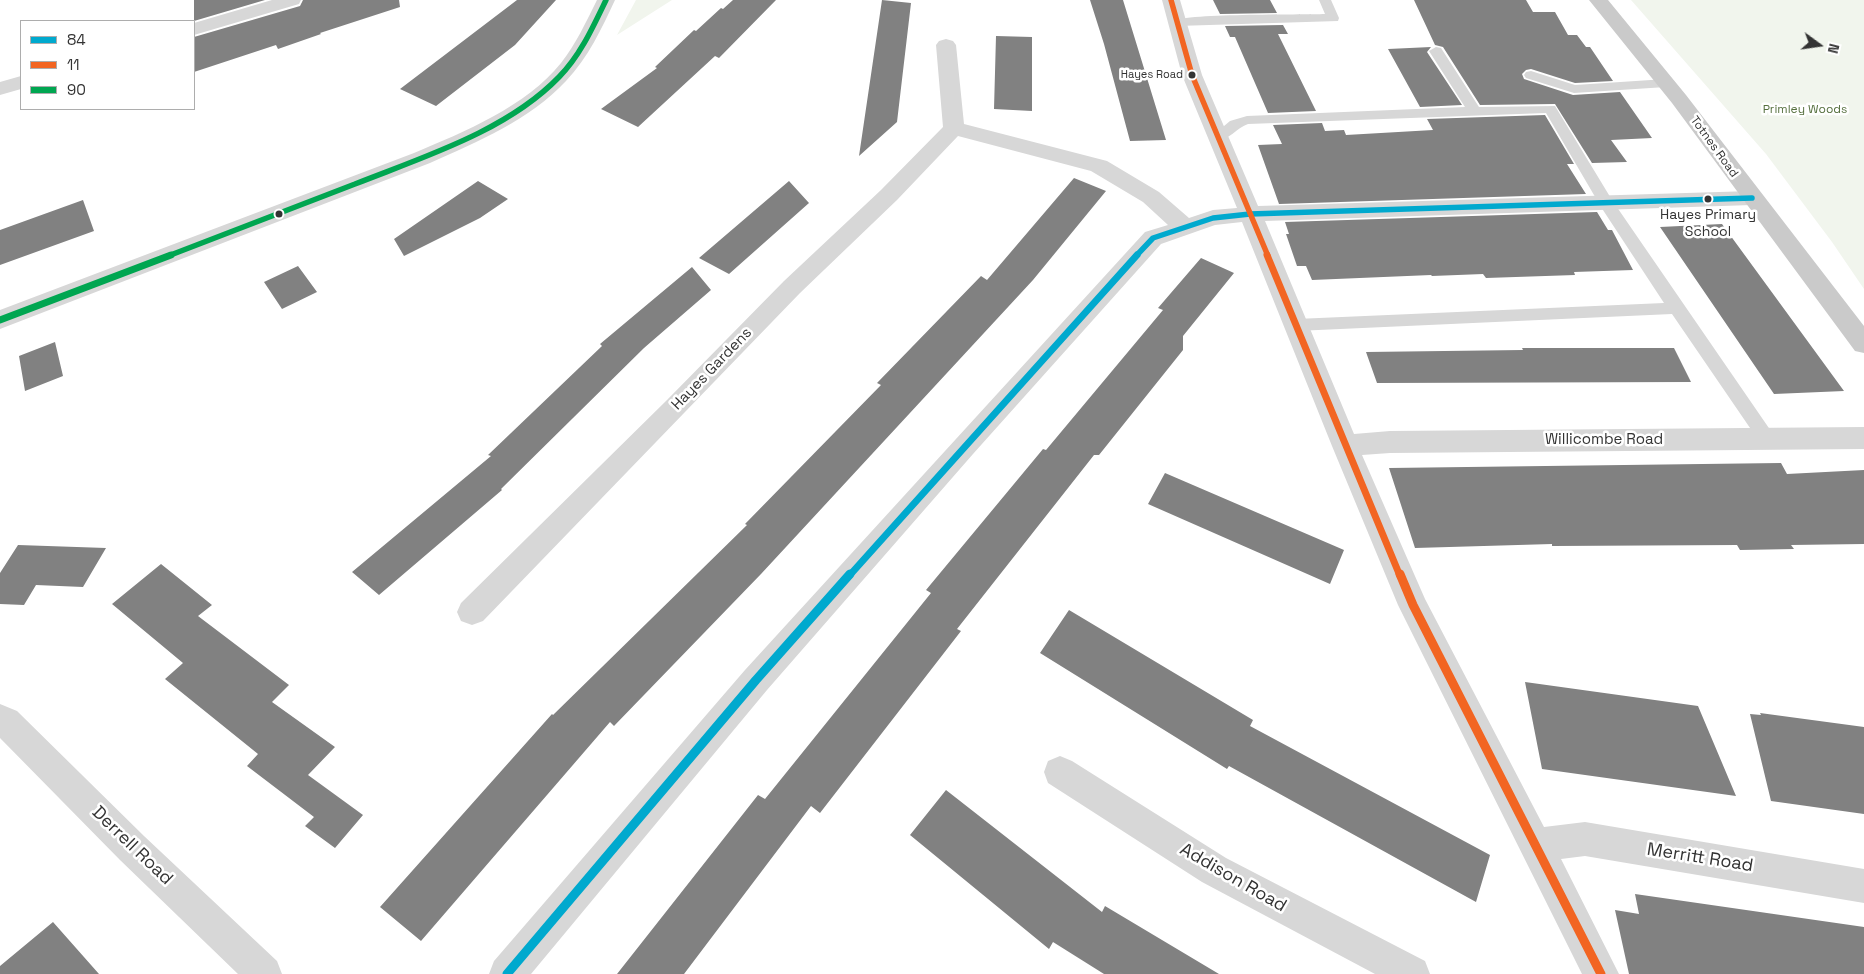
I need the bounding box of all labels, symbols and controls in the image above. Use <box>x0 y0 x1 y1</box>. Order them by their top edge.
legend <box>20 20 195 110</box>
north arrow <box>1794 20 1844 70</box>
text: 84 <box>67 30 86 49</box>
text: N <box>1824 42 1843 55</box>
text: 11 <box>67 55 80 74</box>
place label: Hayes Road <box>1121 68 1183 82</box>
marker: Hayes Road <box>1187 70 1197 80</box>
text: 90 <box>67 80 86 99</box>
park label: Primley Woods <box>1763 103 1847 117</box>
street label: Totnes Road <box>1687 114 1741 180</box>
marker: Hayes Primary School <box>1703 194 1713 204</box>
place label: Hayes Primary School <box>1660 207 1756 240</box>
unlabelled marker <box>274 209 284 219</box>
street label: Hayes Gardens <box>668 324 756 414</box>
street label: Willicombe Road <box>1545 431 1663 449</box>
street label: Derrell Road <box>87 802 177 890</box>
street label: Addison Road <box>1176 839 1290 917</box>
street label: Merritt Road <box>1645 839 1755 877</box>

